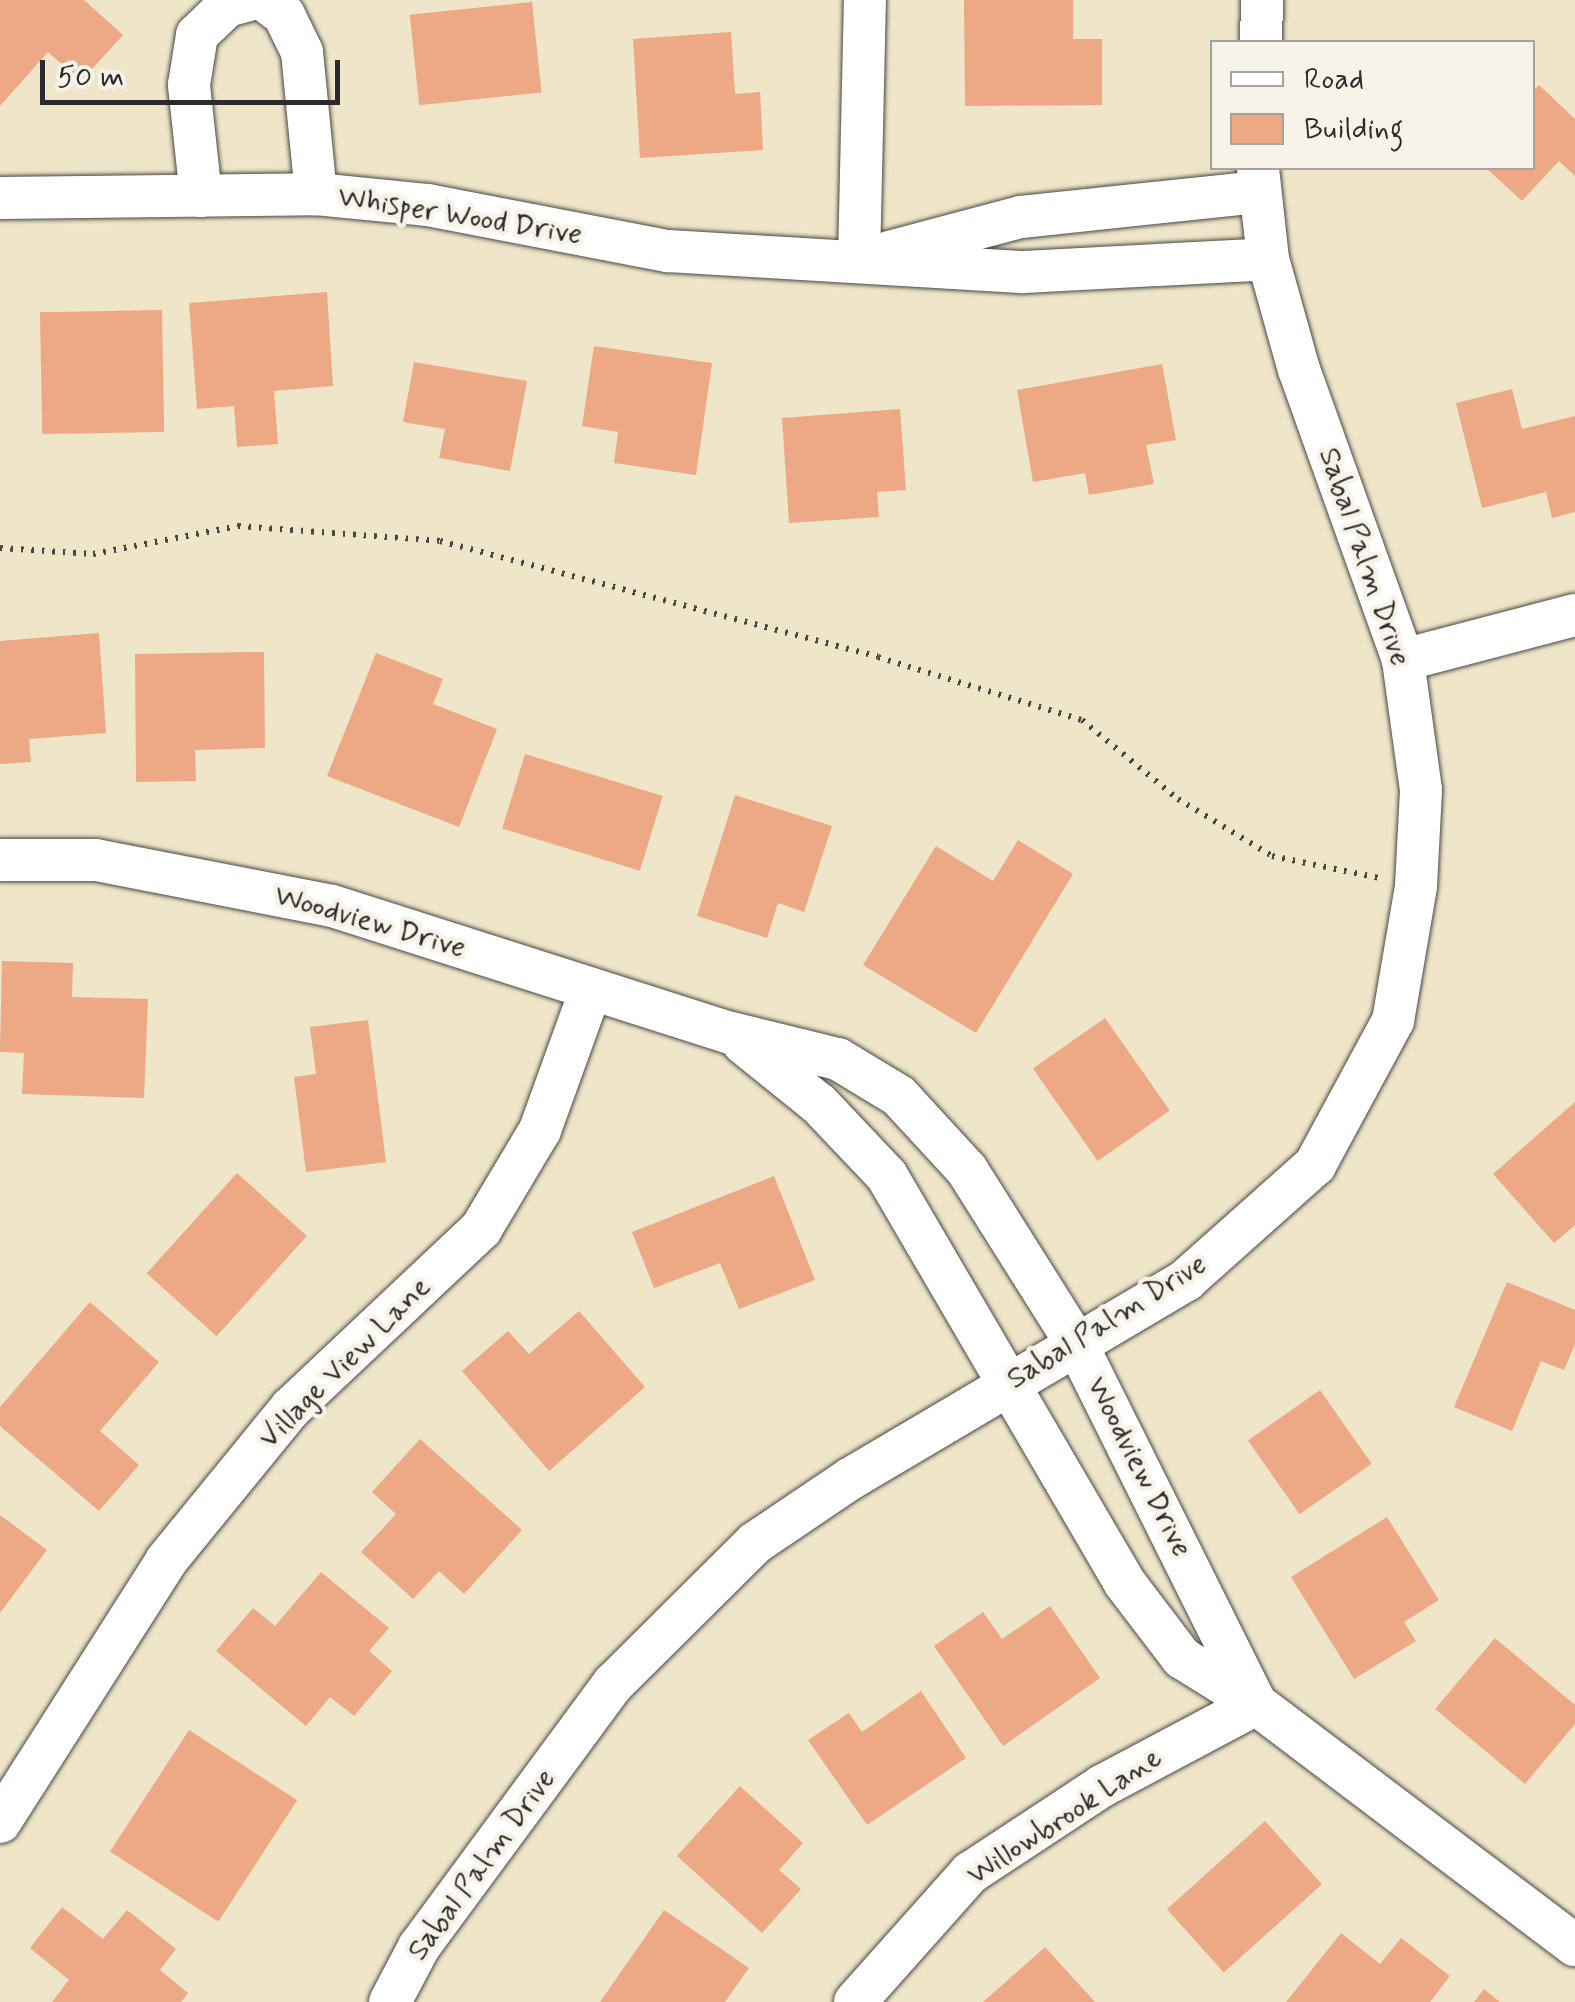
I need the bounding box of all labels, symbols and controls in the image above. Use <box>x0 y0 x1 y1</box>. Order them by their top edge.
scale bar <box>45 40 345 102</box>
legend <box>1210 40 1535 170</box>
text: 50 m <box>57 58 124 97</box>
text: Road <box>1304 60 1364 99</box>
text: Building <box>1304 110 1403 149</box>
street label: Whisper Wood Drive <box>334 179 586 253</box>
street label: Sabal Palm Drive <box>1310 445 1418 669</box>
street label: Woodview Drive <box>271 878 469 966</box>
street label: Sabal Palm Drive <box>1002 1247 1212 1397</box>
street label: Village View Lane <box>254 1272 436 1454</box>
street label: Woodview Drive <box>1079 1372 1199 1562</box>
street label: Willowbrook Lane <box>962 1741 1168 1893</box>
street label: Sabal Palm Drive <box>401 1763 563 1967</box>

